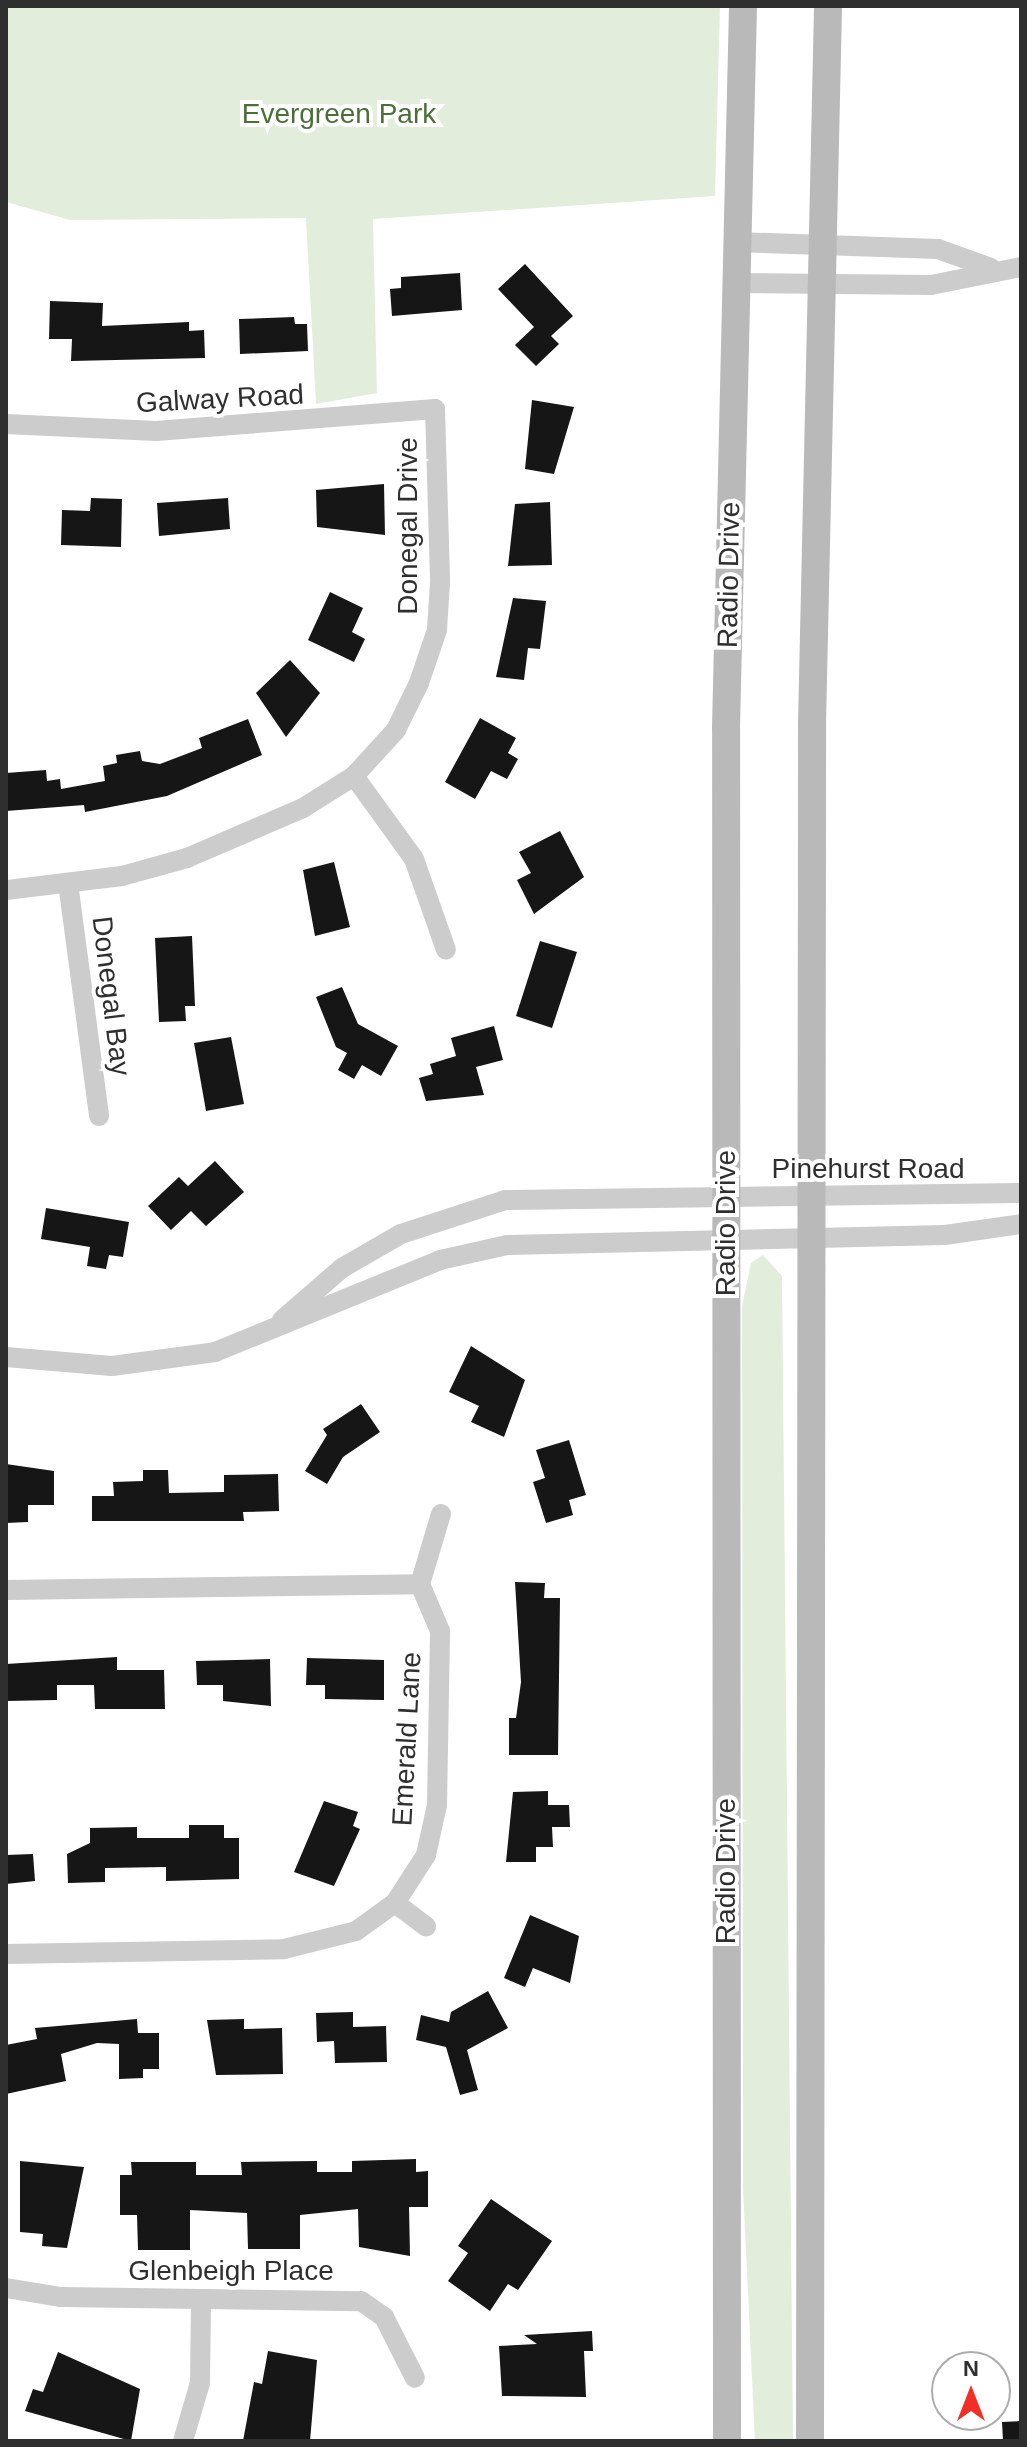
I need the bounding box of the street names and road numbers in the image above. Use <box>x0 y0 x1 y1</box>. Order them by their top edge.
street label: Galway Road <box>135 378 305 420</box>
street label: Donegal Drive <box>391 437 425 615</box>
street label: Radio Drive <box>711 502 747 648</box>
street label: Donegal Bay <box>85 914 137 1078</box>
street label: Radio Drive <box>709 1150 743 1296</box>
street label: Pinehurst Road <box>771 1152 965 1186</box>
street label: Emerald Lane <box>386 1651 428 1827</box>
street label: Radio Drive <box>709 1798 743 1944</box>
street label: Glenbeigh Place <box>128 2254 334 2288</box>

